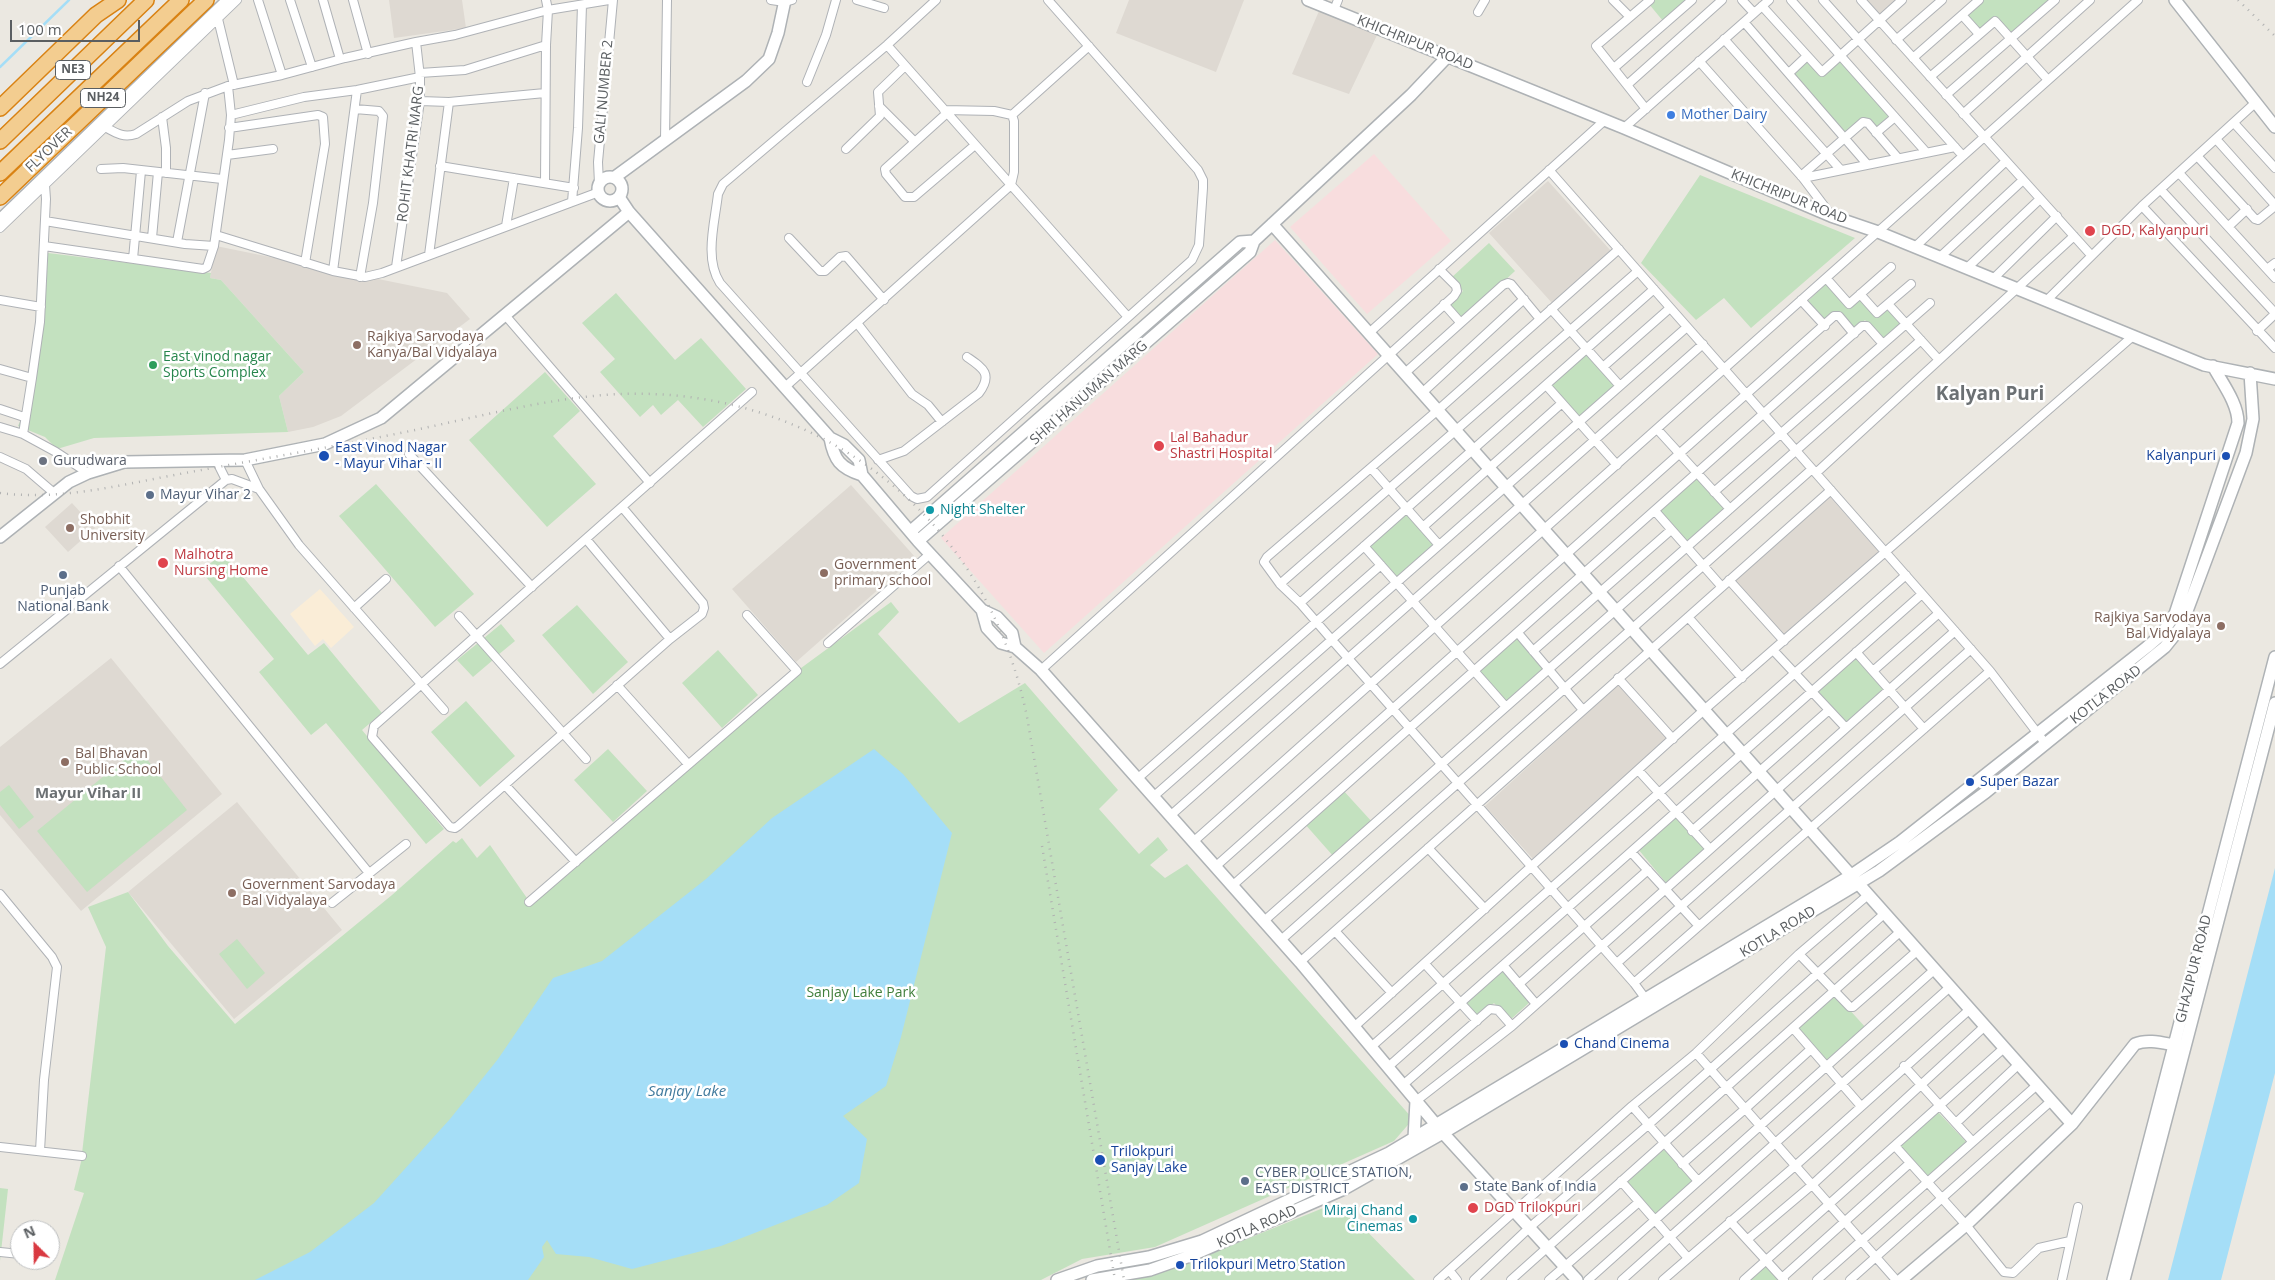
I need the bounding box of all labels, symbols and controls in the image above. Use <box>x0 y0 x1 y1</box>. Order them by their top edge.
scale bar <box>12 10 142 42</box>
street label: KHICHRIPUR ROAD <box>1354 12 1476 74</box>
text: 100 m <box>18 19 62 39</box>
street label: GALI NUMBER 2 <box>591 39 617 145</box>
road number: NE3 <box>56 60 90 80</box>
street label: ROHIT KHATRI MARG <box>394 85 428 223</box>
road number: NH24 <box>80 89 126 108</box>
place label: Mother Dairy <box>1681 107 1767 123</box>
marker: Mother Dairy <box>1665 109 1677 121</box>
street label: FLYOVER <box>22 124 76 176</box>
street label: KHICHRIPUR ROAD <box>1728 166 1850 228</box>
place label: DGD, Kalyanpuri <box>2101 223 2208 239</box>
marker: DGD, Kalyanpuri <box>2083 224 2097 238</box>
place label: Rajkiya Sarvodaya Kanya/Bal Vidyalaya <box>367 329 497 362</box>
street label: SHRI HANUMAN MARG <box>1027 337 1151 449</box>
marker: Rajkiya Sarvodaya Kanya/Bal Vidyalaya <box>351 339 363 351</box>
place label: East vinod nagar Sports Complex <box>163 349 271 382</box>
marker: East vinod nagar Sports Complex <box>147 359 159 371</box>
district label: Kalyan Puri <box>1936 384 2044 406</box>
place label: Lal Bahadur Shastri Hospital <box>1170 430 1272 462</box>
marker: Lal Bahadur Shastri Hospital <box>1152 439 1166 453</box>
place label: East Vinod Nagar - Mayur Vihar - II <box>335 440 446 472</box>
place label: Kalyanpuri <box>2146 448 2216 464</box>
marker: East Vinod Nagar - Mayur Vihar - II <box>317 449 331 463</box>
marker: Kalyanpuri <box>2220 450 2232 462</box>
place label: Gurudwara <box>53 453 127 469</box>
marker: Gurudwara <box>37 455 49 467</box>
place label: Mayur Vihar 2 <box>160 487 251 503</box>
marker: Mayur Vihar 2 <box>144 489 156 501</box>
place label: Night Shelter <box>940 502 1025 518</box>
marker: Night Shelter <box>924 504 936 516</box>
place label: Shobhit University <box>80 512 145 544</box>
marker: Shobhit University <box>64 522 76 534</box>
place label: Malhotra Nursing Home <box>174 547 268 580</box>
marker: Malhotra Nursing Home <box>156 556 170 570</box>
place label: Government primary school <box>834 557 931 590</box>
marker: Government primary school <box>818 567 830 579</box>
marker: Punjab National Bank <box>57 569 69 581</box>
place label: Punjab National Bank <box>17 583 109 616</box>
place label: Rajkiya Sarvodaya Bal Vidyalaya <box>2094 610 2211 642</box>
marker: Rajkiya Sarvodaya Bal Vidyalaya <box>2215 620 2227 632</box>
street label: KOTLA ROAD <box>2067 662 2145 728</box>
place label: Bal Bhavan Public School <box>75 746 161 779</box>
marker: Bal Bhavan Public School <box>59 756 71 768</box>
place label: Super Bazar <box>1980 774 2059 790</box>
marker: Super Bazar <box>1964 776 1976 788</box>
district label: Mayur Vihar II <box>35 785 141 803</box>
place label: Government Sarvodaya Bal Vidyalaya <box>242 877 396 910</box>
marker: Government Sarvodaya Bal Vidyalaya <box>226 887 238 899</box>
street label: KOTLA ROAD <box>1737 903 1819 961</box>
street label: GHAZIPUR ROAD <box>2172 913 2216 1025</box>
park label: Sanjay Lake Park <box>806 985 916 1001</box>
place label: Chand Cinema <box>1574 1036 1670 1052</box>
marker: Chand Cinema <box>1558 1038 1570 1050</box>
water label: Sanjay Lake <box>648 1083 726 1101</box>
place label: Trilokpuri Sanjay Lake <box>1111 1144 1187 1176</box>
marker: Trilokpuri Sanjay Lake <box>1093 1153 1107 1167</box>
place label: CYBER POLICE STATION, EAST DISTRICT <box>1255 1165 1412 1198</box>
marker: CYBER POLICE STATION, EAST DISTRICT <box>1239 1175 1251 1187</box>
place label: State Bank of India <box>1474 1179 1596 1195</box>
marker: State Bank of India <box>1458 1181 1470 1193</box>
place label: DGD Trilokpuri <box>1484 1200 1581 1216</box>
marker: DGD Trilokpuri <box>1466 1201 1480 1215</box>
street label: KOTLA ROAD <box>1215 1202 1299 1252</box>
place label: Miraj Chand Cinemas <box>1324 1203 1403 1236</box>
marker: Miraj Chand Cinemas <box>1407 1213 1419 1225</box>
north arrow <box>10 1220 60 1270</box>
text: N <box>20 1221 38 1243</box>
place label: Trilokpuri Metro Station <box>1190 1257 1346 1273</box>
marker: Trilokpuri Metro Station <box>1174 1259 1186 1271</box>

